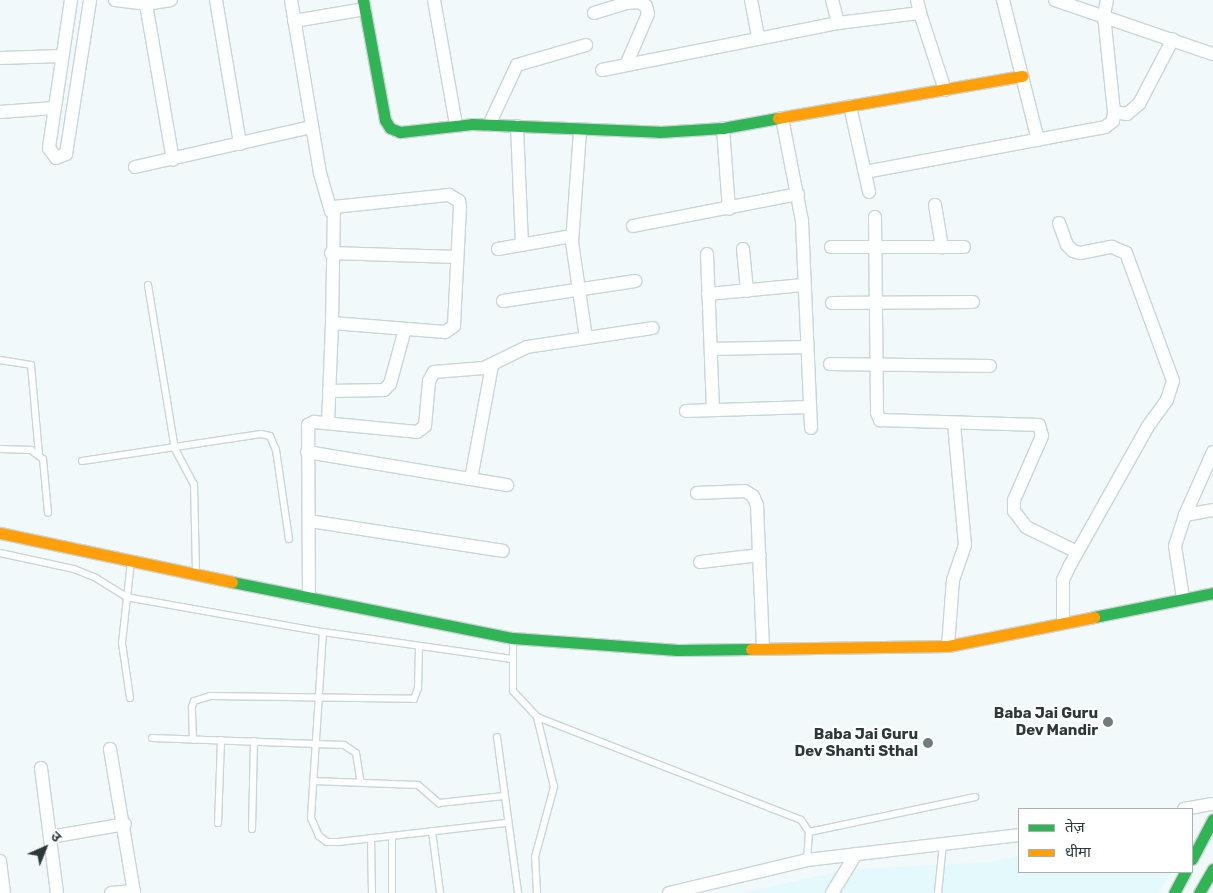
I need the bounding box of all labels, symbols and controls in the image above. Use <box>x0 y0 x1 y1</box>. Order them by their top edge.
place label: Baba Jai Guru Dev Mandir <box>994 704 1098 739</box>
marker: Baba Jai Guru Dev Mandir <box>1102 716 1114 728</box>
place label: Baba Jai Guru Dev Shanti Sthal <box>794 725 918 760</box>
marker: Baba Jai Guru Dev Shanti Sthal <box>922 737 934 749</box>
legend <box>1018 808 1193 873</box>
text: तेज़ <box>1065 818 1085 836</box>
north arrow <box>20 823 70 873</box>
text: उ <box>47 828 65 846</box>
text: धीमा <box>1065 843 1091 861</box>

